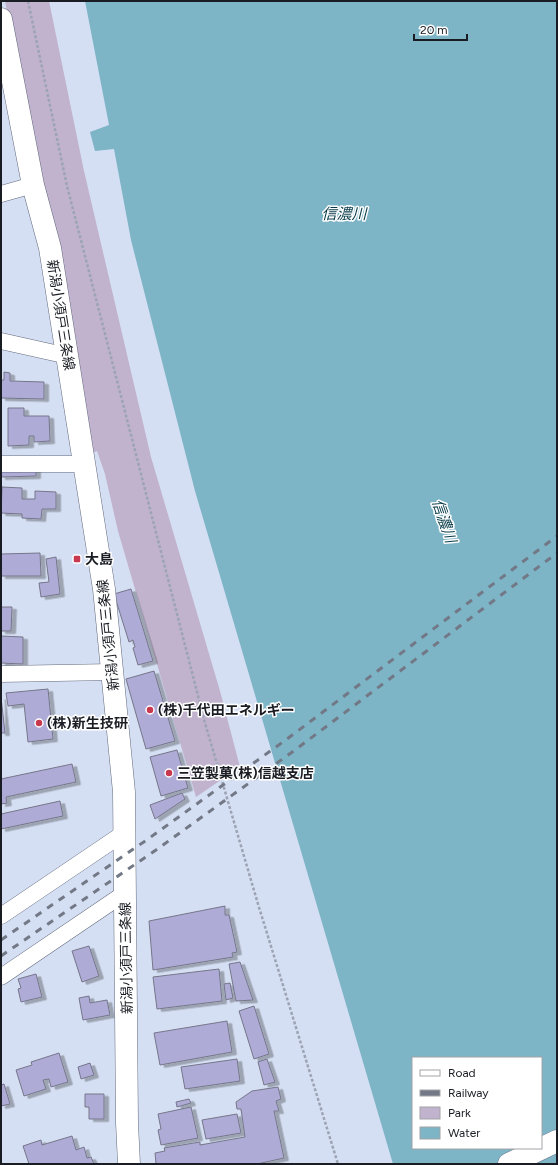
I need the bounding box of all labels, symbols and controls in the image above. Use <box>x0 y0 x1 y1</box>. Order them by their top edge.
scale bar <box>414 16 467 42</box>
text: 20 m <box>420 23 448 37</box>
water label: 信濃川 <box>321 205 368 223</box>
street label: 新潟小須戸三条線 <box>43 258 78 372</box>
water label: 信濃川 <box>428 497 460 547</box>
place label: 大島 <box>85 551 113 568</box>
marker: 大島 <box>72 554 82 564</box>
street label: 新潟小須戸三条線 <box>94 578 123 692</box>
place label: (株)千代田エネルギー <box>158 702 295 719</box>
marker: (株)千代田エネルギー <box>145 705 155 715</box>
place label: (株)新生技研 <box>47 715 128 732</box>
marker: (株)新生技研 <box>34 718 44 728</box>
place label: 三笠製菓(株)信越支店 <box>177 765 314 782</box>
marker: 三笠製菓(株)信越支店 <box>164 768 174 778</box>
street label: 新潟小須戸三条線 <box>117 902 136 1014</box>
legend <box>412 1057 542 1149</box>
text: Road <box>448 1066 476 1080</box>
text: Railway <box>448 1086 489 1100</box>
text: Park <box>448 1106 471 1120</box>
text: Water <box>448 1126 480 1140</box>

